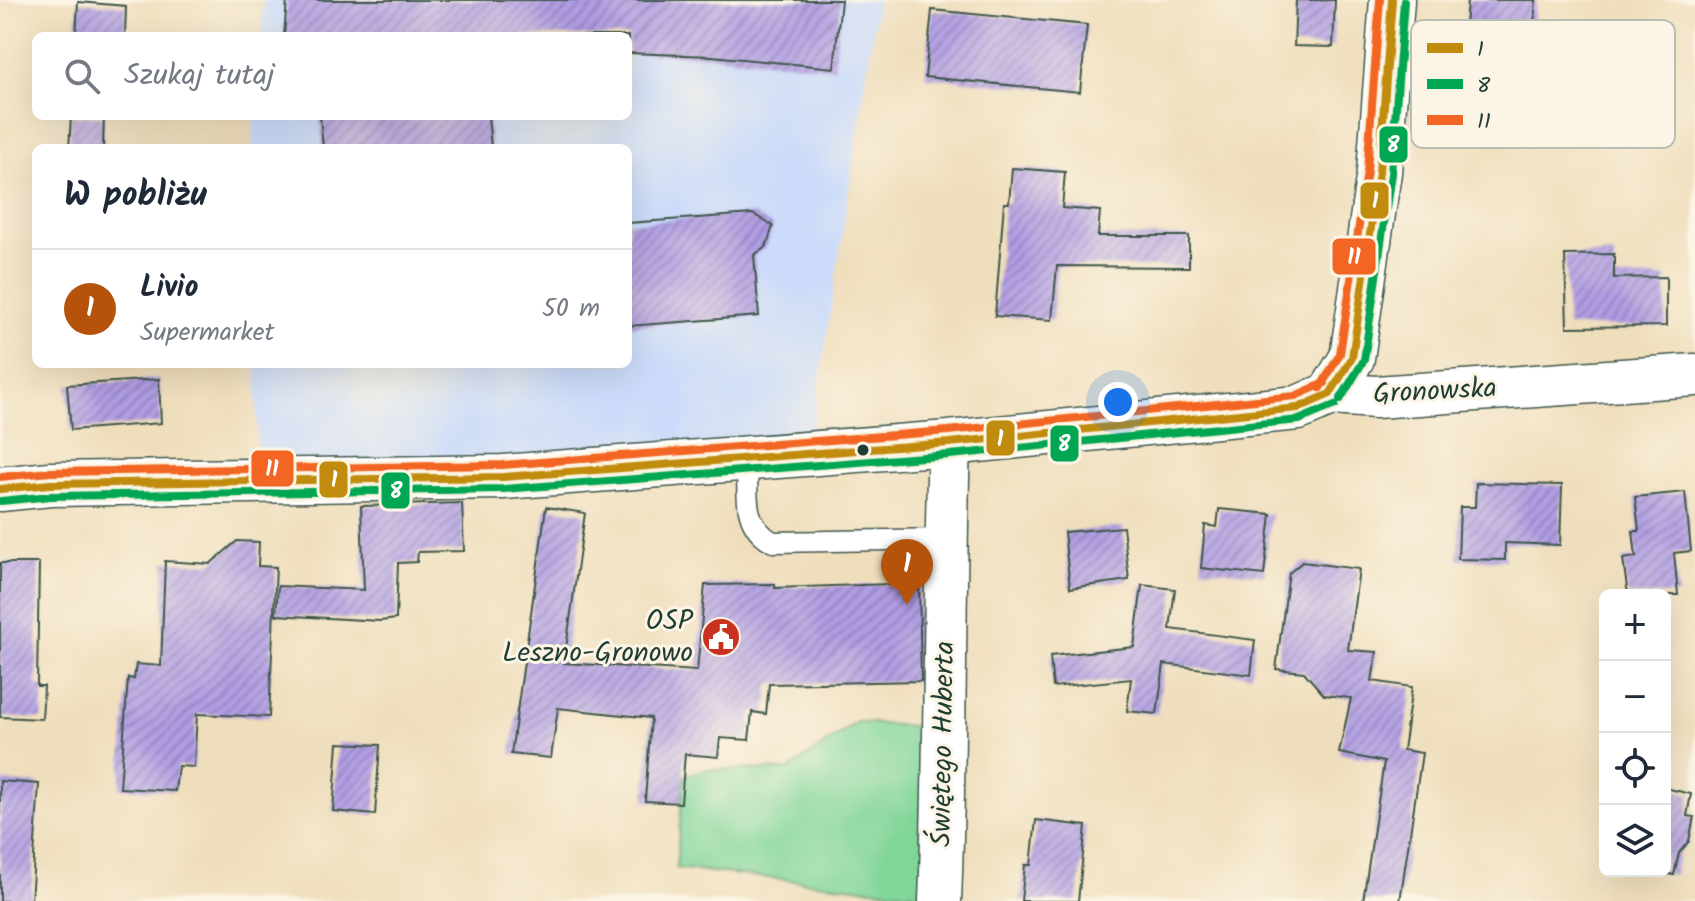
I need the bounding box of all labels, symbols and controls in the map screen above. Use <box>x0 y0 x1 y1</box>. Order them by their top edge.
legend <box>1411 20 1675 148</box>
search box <box>32 32 632 120</box>
text: 1 <box>1477 33 1484 68</box>
text: Szukaj tutaj <box>124 52 275 100</box>
icon: search <box>60 54 104 98</box>
text: 8 <box>1477 69 1491 104</box>
text: 11 <box>1477 105 1491 140</box>
line badge: 8 <box>1378 125 1409 164</box>
text: 8 <box>1387 129 1401 164</box>
text: W pobliżu <box>64 169 207 223</box>
line badge: 1 <box>1359 181 1390 220</box>
text: 1 <box>1372 185 1379 220</box>
line badge: 11 <box>1331 237 1377 276</box>
text: 11 <box>1347 241 1361 276</box>
text: Livio <box>140 264 198 312</box>
text: 1 <box>86 288 94 330</box>
text: 50 m <box>542 288 600 330</box>
text: Supermarket <box>140 312 275 354</box>
street label: Gronowska <box>1372 366 1498 418</box>
your location <box>1098 382 1138 422</box>
line badge: 1 <box>985 419 1016 457</box>
text: 1 <box>997 423 1004 458</box>
line badge: 8 <box>1049 424 1080 463</box>
text: 8 <box>1058 428 1072 463</box>
unlabelled marker <box>855 442 871 458</box>
line badge: 11 <box>250 449 295 488</box>
text: 11 <box>265 453 279 488</box>
line badge: 1 <box>318 460 349 499</box>
text: 1 <box>331 464 338 499</box>
line badge: 8 <box>380 471 411 510</box>
text: 8 <box>390 475 404 510</box>
pin: 1 <box>881 539 933 605</box>
map controls <box>1599 589 1671 877</box>
button: + <box>1599 589 1671 661</box>
place label: OSP Leszno-Gronowo <box>502 599 694 676</box>
public building icon: OSP Leszno-Gronowo <box>700 616 742 658</box>
street label: Świętego Huberta <box>920 641 968 847</box>
button: − <box>1599 661 1671 733</box>
button: locate <box>1599 733 1671 805</box>
button: layers <box>1599 805 1671 877</box>

